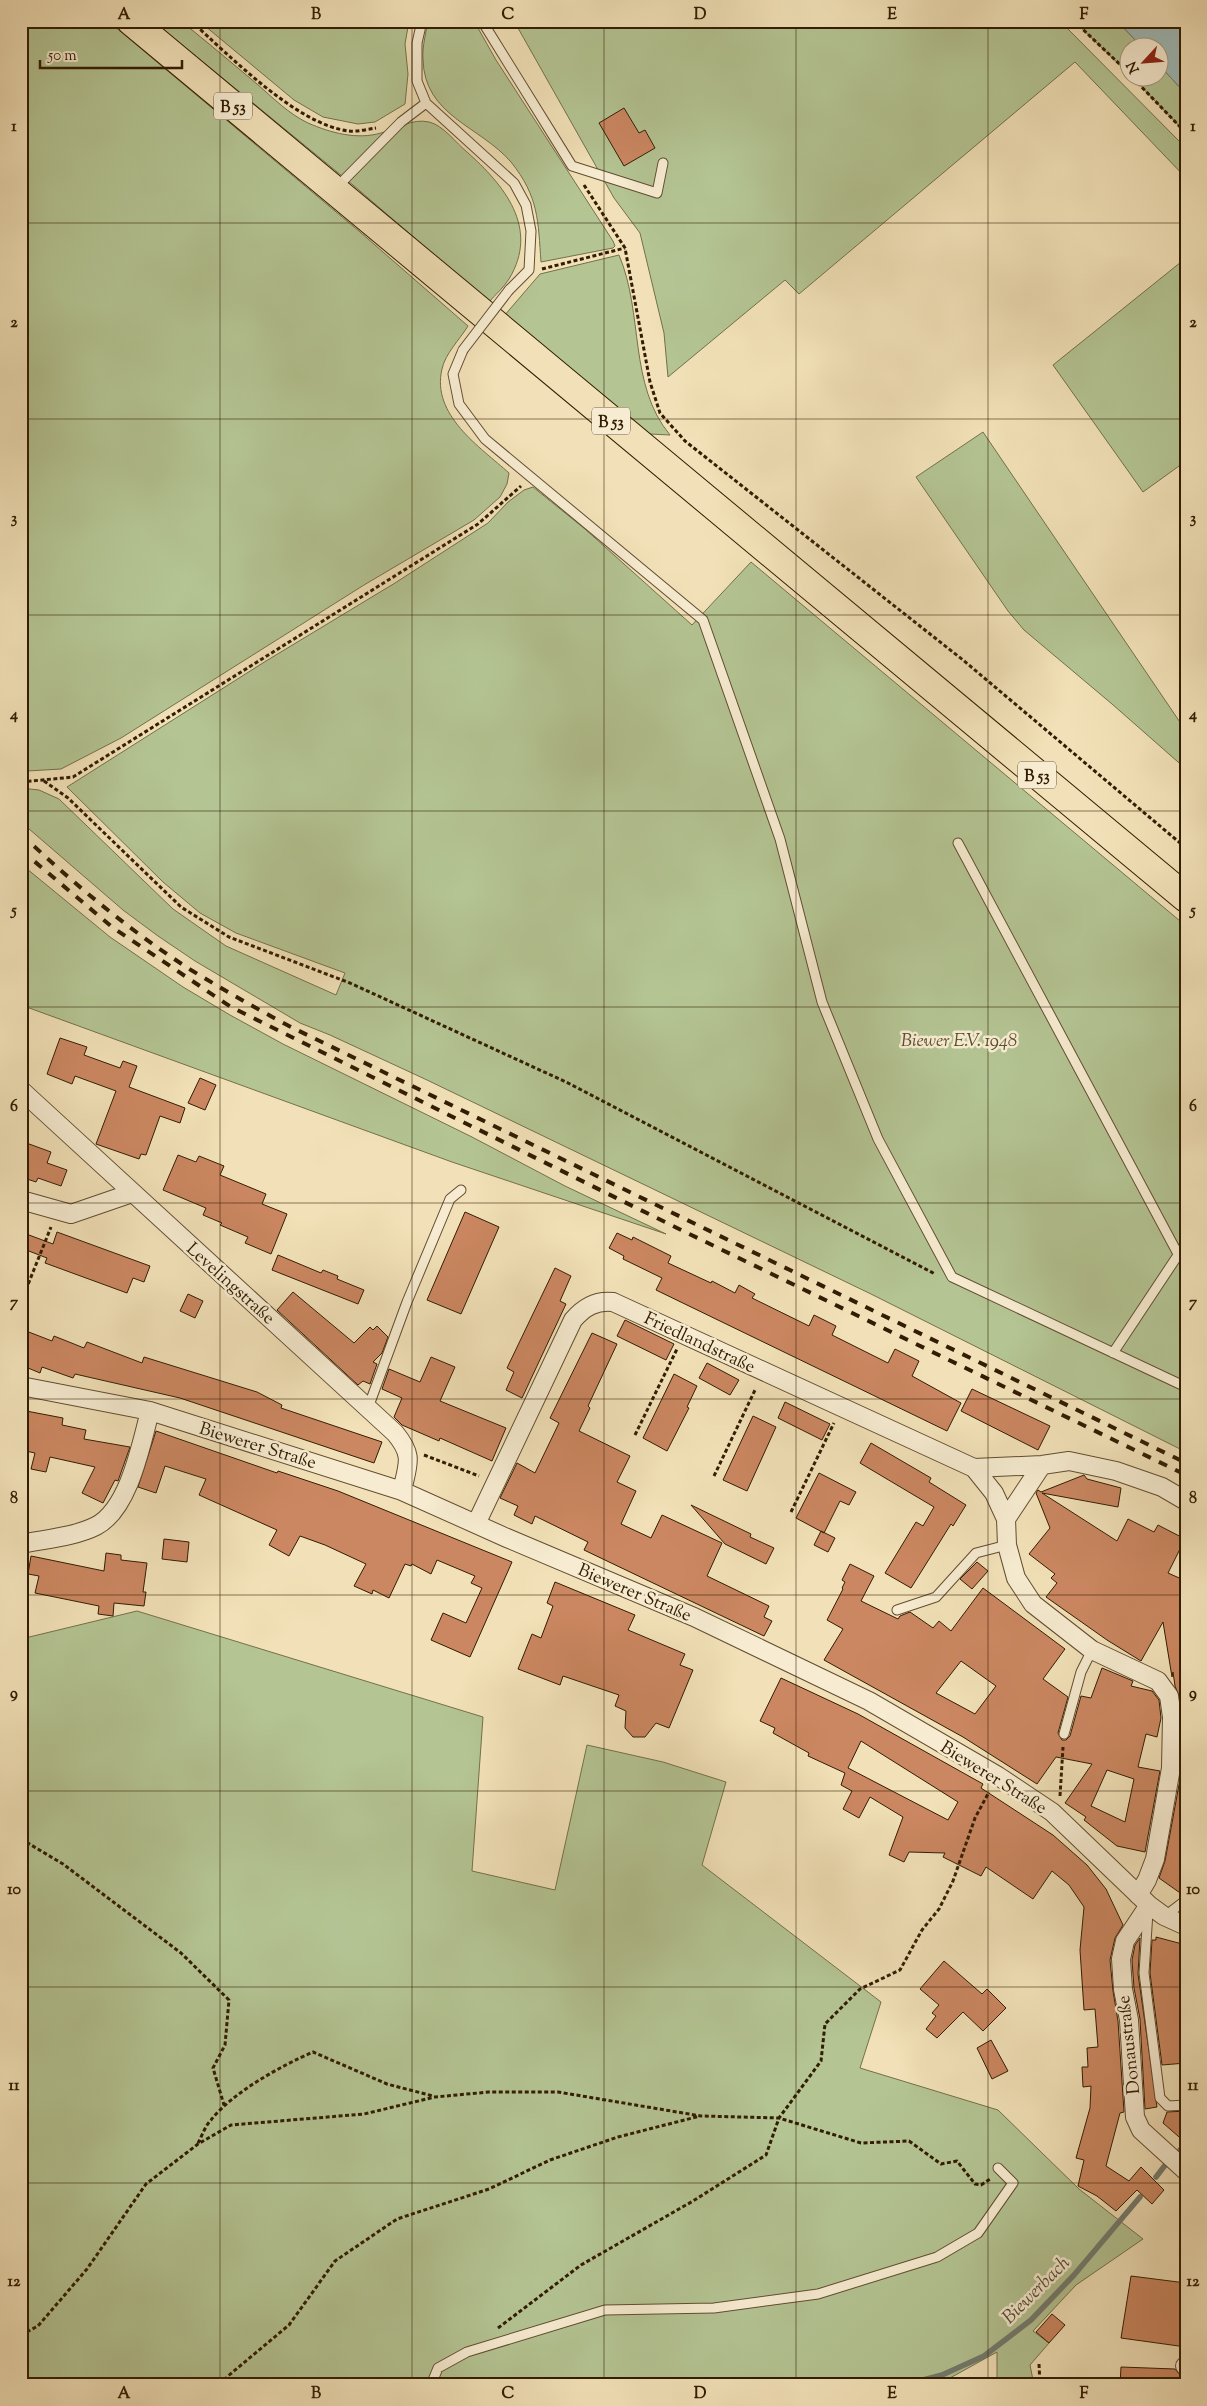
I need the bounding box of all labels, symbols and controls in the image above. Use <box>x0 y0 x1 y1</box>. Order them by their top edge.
text: A <box>118 4 131 27</box>
text: B <box>311 4 321 27</box>
text: C <box>502 4 515 27</box>
text: D <box>694 4 707 27</box>
text: E <box>887 4 897 27</box>
text: F <box>1080 4 1089 27</box>
scale bar <box>40 38 182 70</box>
north arrow <box>1120 38 1170 88</box>
text: 50 m <box>47 46 77 67</box>
text: N <box>1123 57 1146 76</box>
road number: B 53 <box>214 92 252 120</box>
text: 1 <box>11 116 17 139</box>
text: 1 <box>1190 116 1196 139</box>
text: 2 <box>10 312 18 335</box>
text: 2 <box>1189 312 1197 335</box>
road number: B 53 <box>592 408 630 434</box>
text: 3 <box>11 508 18 531</box>
text: 3 <box>1190 508 1197 531</box>
text: 4 <box>9 704 18 727</box>
text: 4 <box>1188 704 1197 727</box>
road number: B 53 <box>1018 762 1056 788</box>
text: 5 <box>9 900 17 923</box>
text: 5 <box>1188 900 1196 923</box>
park label: Biewer E.V. 1948 <box>901 1029 1017 1055</box>
text: 6 <box>10 1096 18 1119</box>
text: 6 <box>1189 1096 1197 1119</box>
street label: Levelingstraße <box>179 1237 280 1332</box>
text: 7 <box>10 1292 19 1315</box>
text: 7 <box>1189 1292 1198 1315</box>
street label: Friedlandstraße <box>639 1307 759 1381</box>
street label: Biewerer Straße <box>196 1417 319 1477</box>
text: 8 <box>10 1488 18 1511</box>
text: 8 <box>1189 1488 1197 1511</box>
street label: Biewerer Straße <box>573 1558 695 1630</box>
text: 9 <box>10 1683 18 1706</box>
text: 9 <box>1189 1683 1197 1706</box>
street label: Biewerer Straße <box>935 1736 1051 1822</box>
text: 10 <box>7 1879 21 1902</box>
text: 10 <box>1186 1879 1200 1902</box>
street label: Donaustraße <box>1112 1994 1148 2096</box>
text: 11 <box>9 2075 20 2098</box>
text: 11 <box>1188 2075 1199 2098</box>
water label: Biewerbach <box>997 2250 1077 2331</box>
text: 12 <box>8 2271 21 2294</box>
text: 12 <box>1187 2271 1200 2294</box>
text: A <box>118 2383 131 2406</box>
text: B <box>311 2383 321 2406</box>
text: C <box>502 2383 515 2406</box>
text: D <box>694 2383 707 2406</box>
text: E <box>887 2383 897 2406</box>
text: F <box>1080 2383 1089 2406</box>

